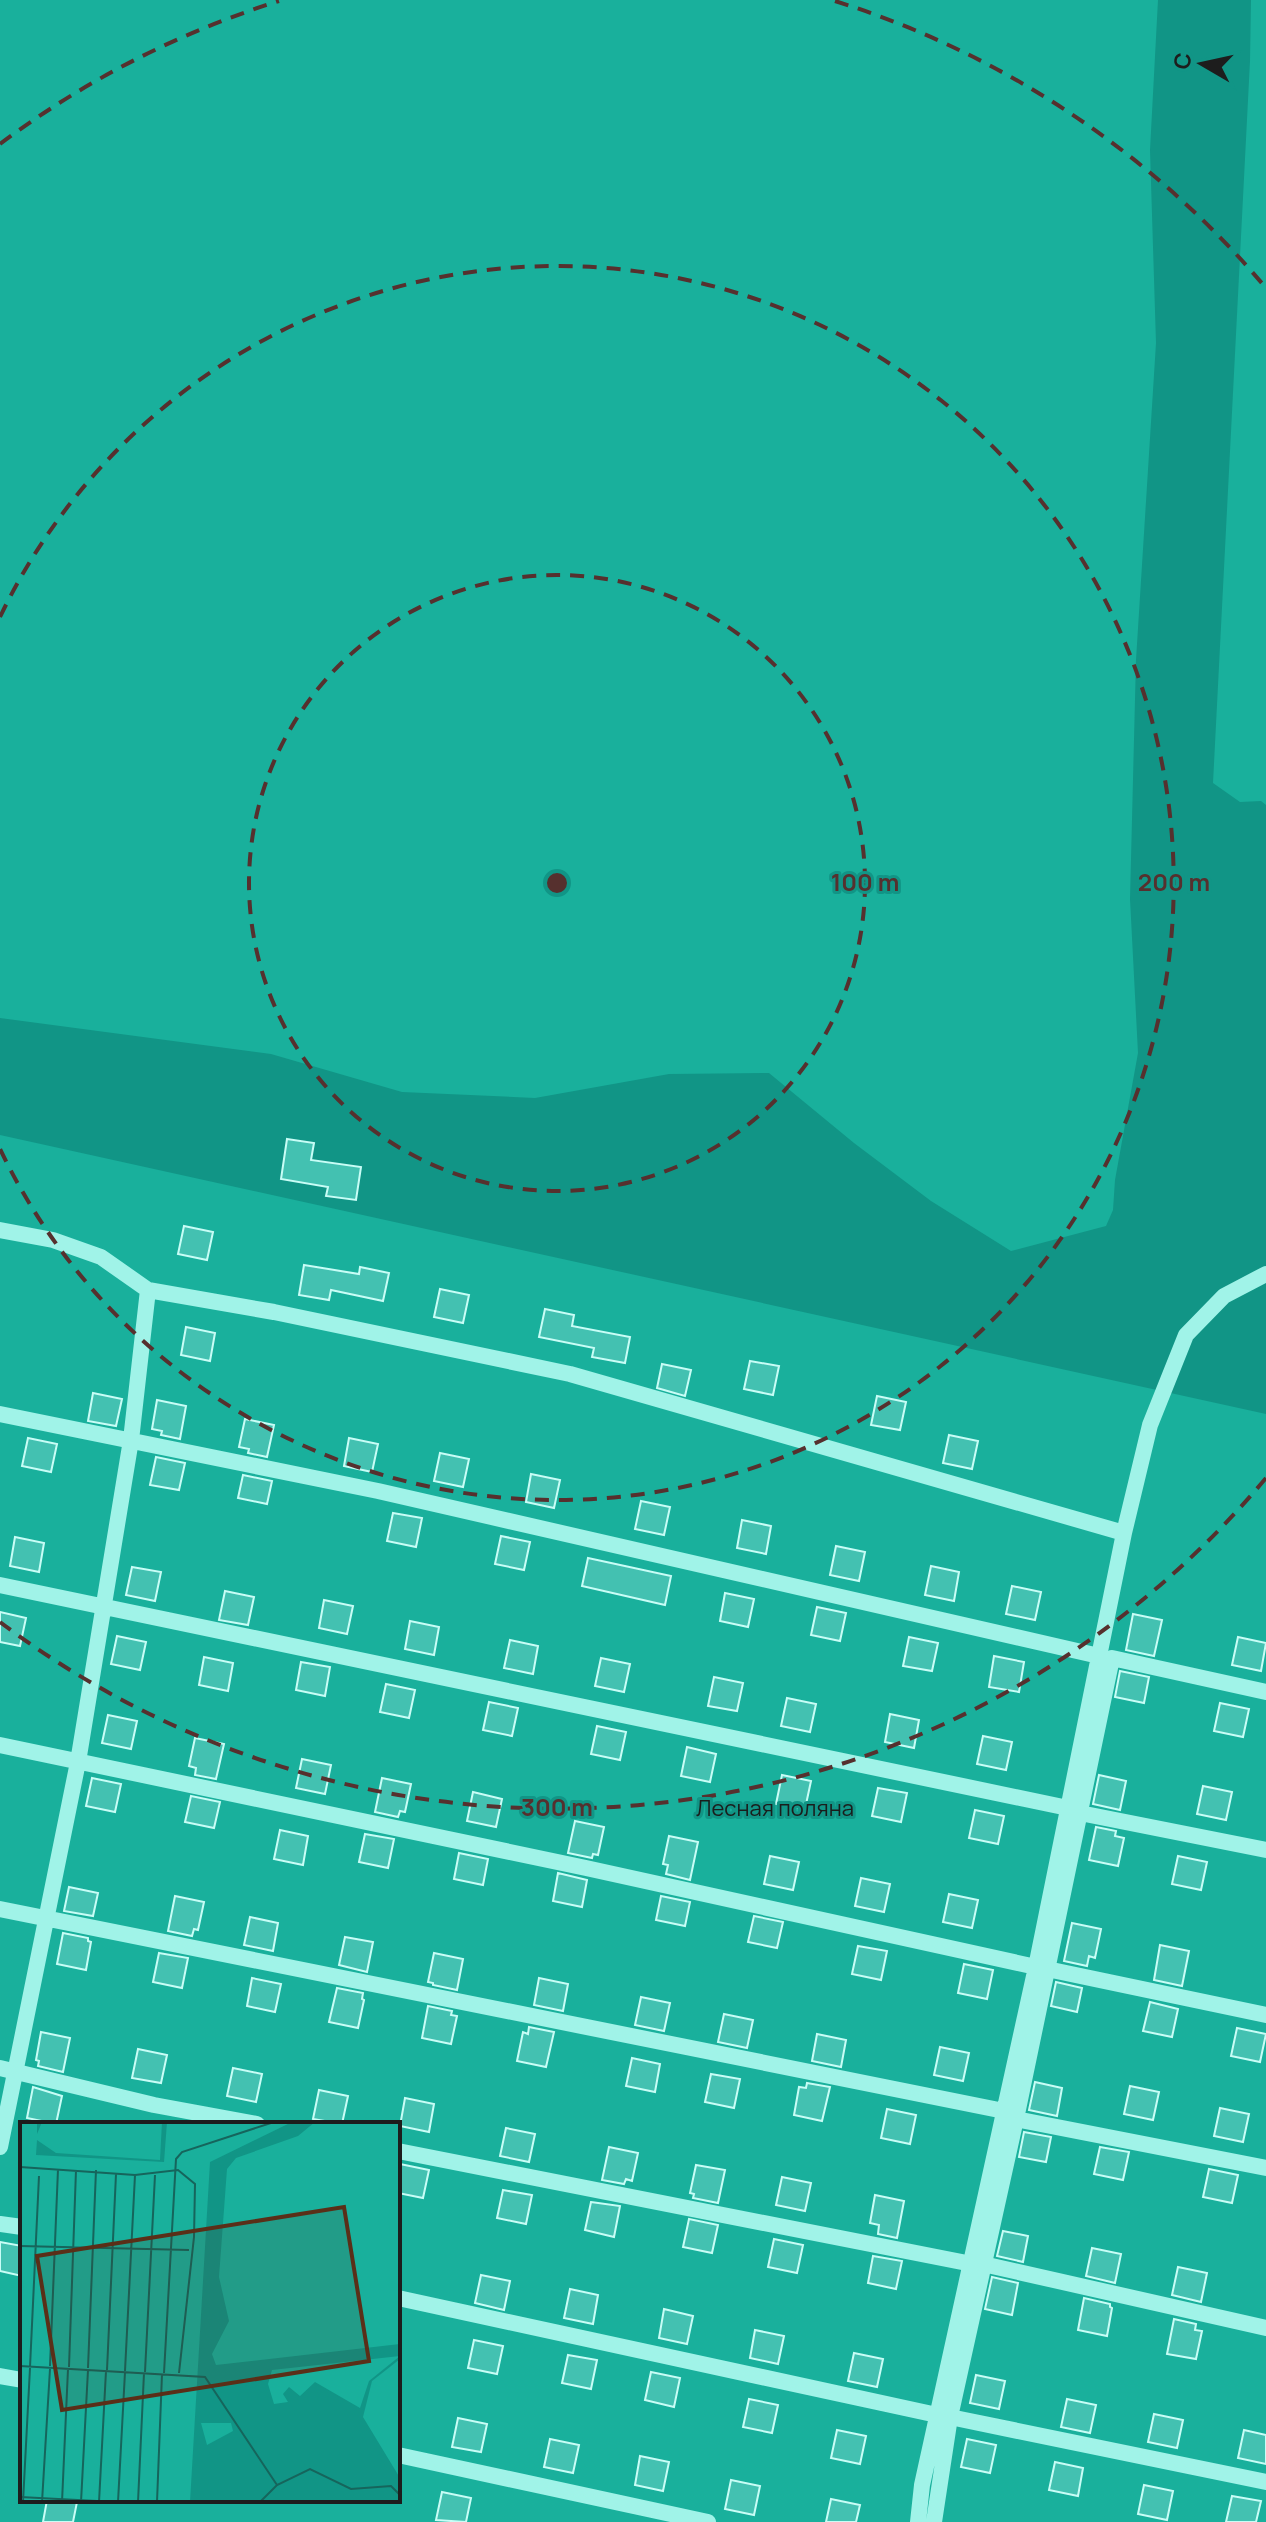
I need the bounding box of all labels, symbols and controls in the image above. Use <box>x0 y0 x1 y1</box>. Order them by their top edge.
north arrow <box>1162 24 1242 104</box>
text: С <box>1166 50 1198 71</box>
text: 100 m <box>831 865 899 898</box>
text: 200 m <box>1138 865 1210 898</box>
centre of rings <box>543 869 571 897</box>
text: 300 m <box>521 1790 593 1823</box>
park label: Лесная поляна <box>696 1793 854 1823</box>
inset map <box>20 2122 400 2502</box>

